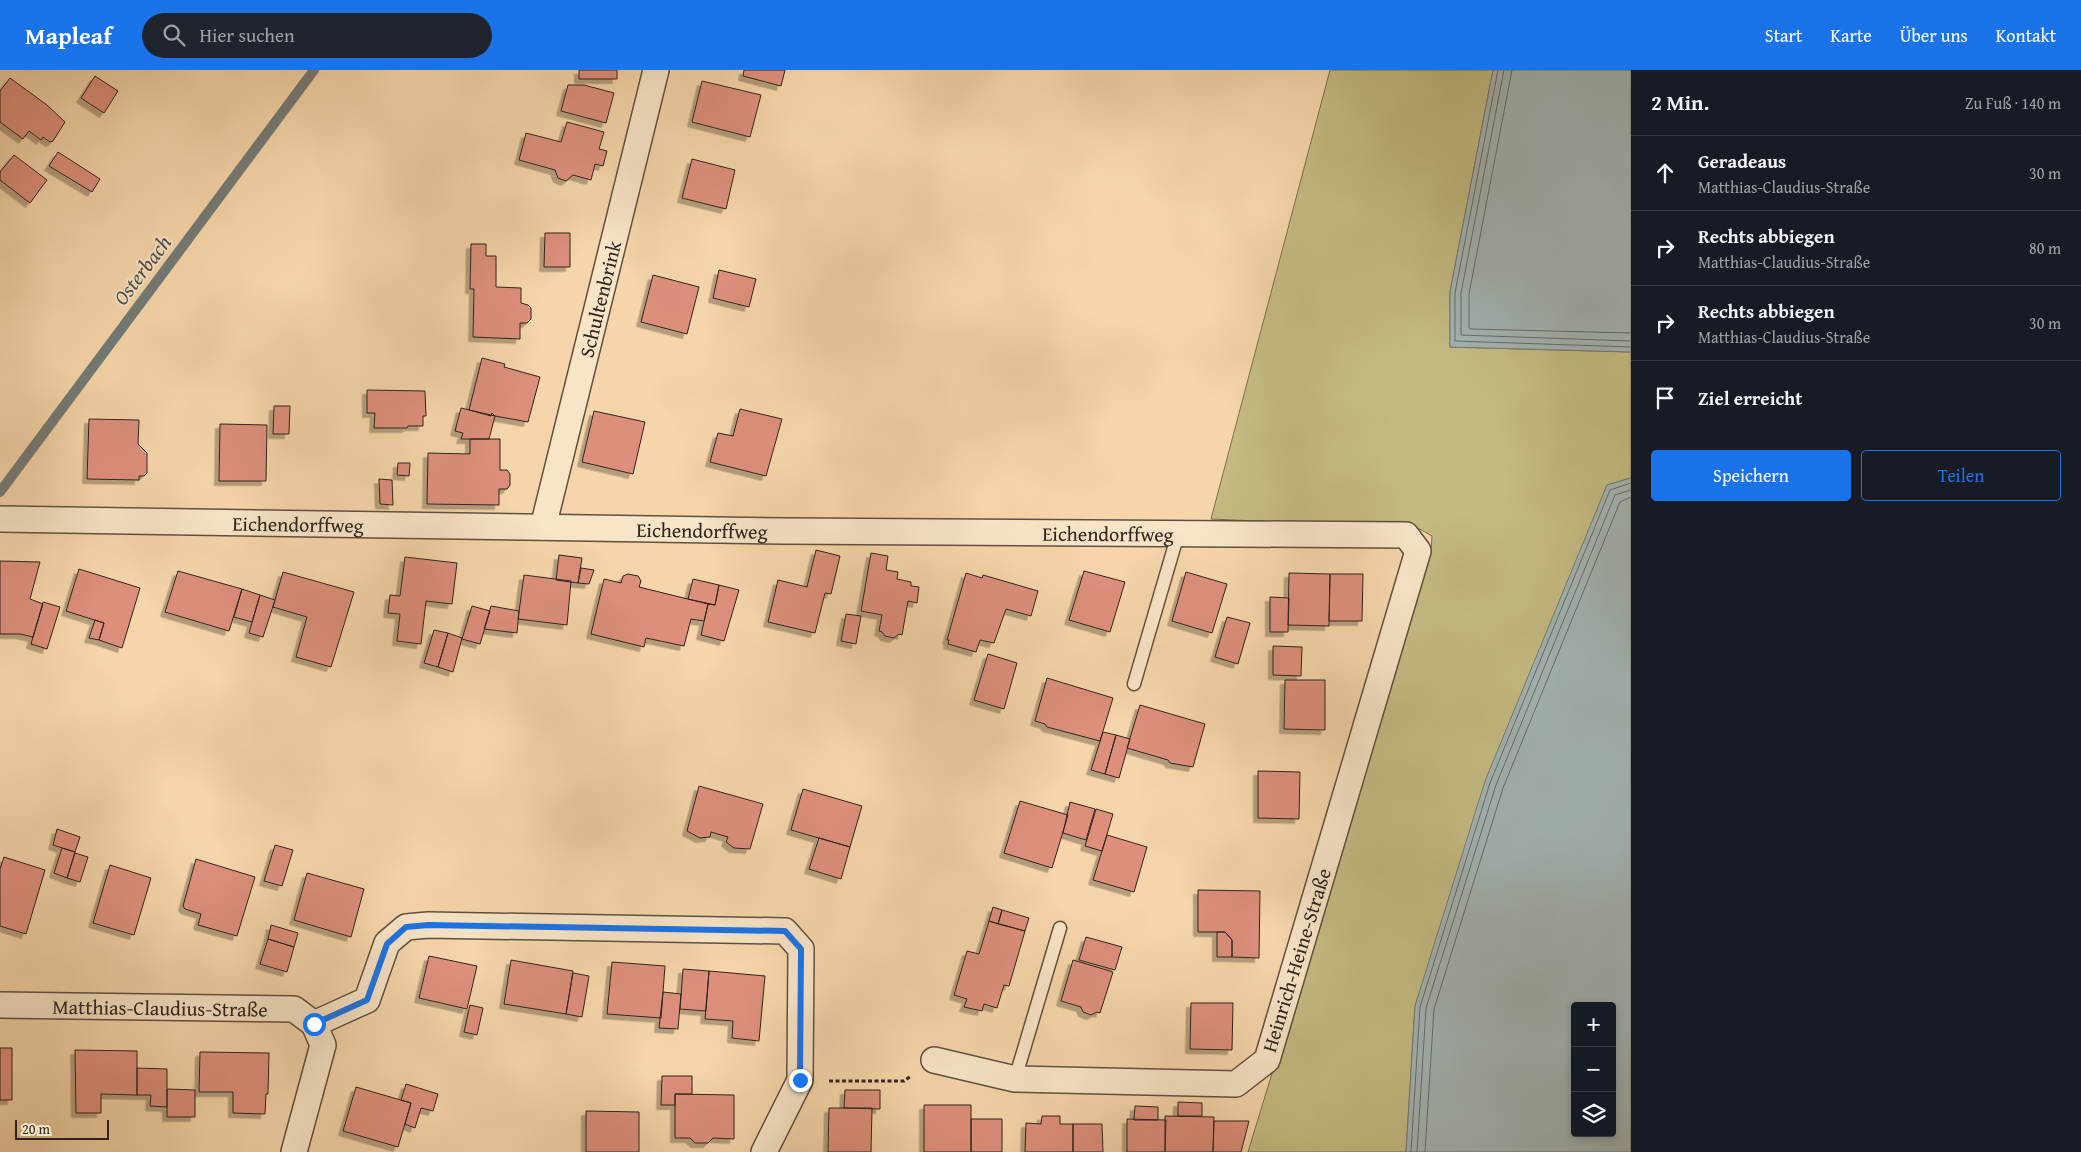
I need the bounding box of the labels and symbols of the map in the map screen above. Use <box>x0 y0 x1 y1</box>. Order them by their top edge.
water label: Osterbach <box>105 228 179 311</box>
street label: Schultenbrink <box>571 237 628 360</box>
street label: Eichendorffweg <box>232 508 364 539</box>
street label: Eichendorffweg <box>636 514 768 545</box>
street label: Eichendorffweg <box>1042 518 1174 548</box>
street label: Heinrich-Heine-Straße <box>1254 864 1338 1056</box>
street label: Matthias-Claudius-Straße <box>52 991 268 1023</box>
route start <box>303 1013 326 1036</box>
route end <box>789 1069 812 1092</box>
scale bar <box>15 1117 109 1140</box>

